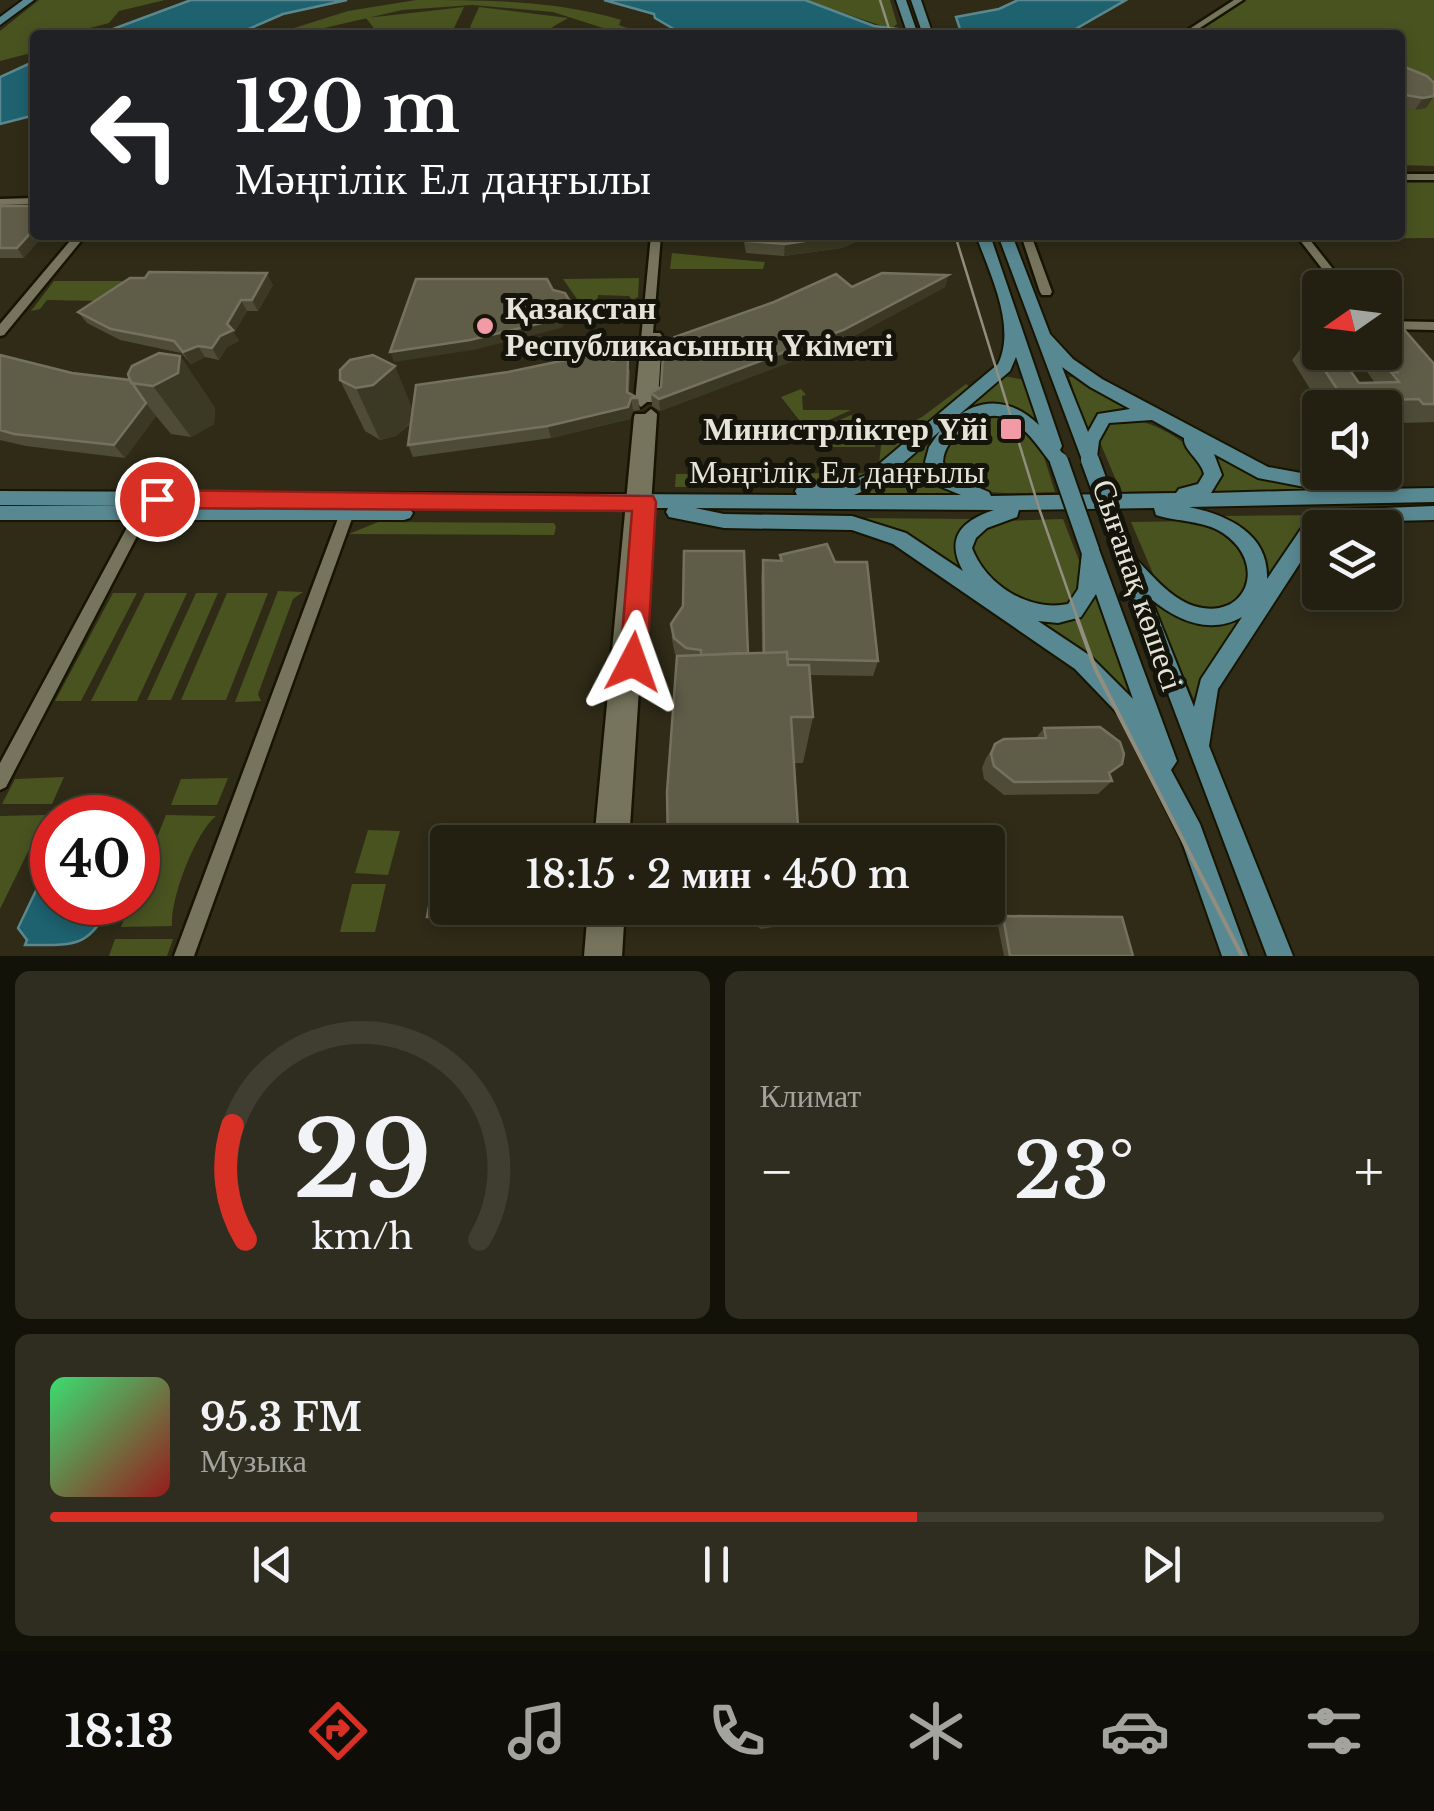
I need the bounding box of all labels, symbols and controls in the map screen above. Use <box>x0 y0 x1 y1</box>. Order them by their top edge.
text: 120 m <box>235 64 460 151</box>
icon: left <box>70 70 200 200</box>
text: Мәңгілік Ел даңғылы <box>235 150 651 206</box>
north arrow <box>1302 270 1402 370</box>
map controls <box>1302 270 1402 610</box>
place label: Қазақстан Республикасының Үкіметі <box>505 288 893 365</box>
marker: Қазақстан Республикасының Үкіметі <box>474 315 496 337</box>
button: sound <box>1302 390 1402 490</box>
place label: Министрліктер Үйі <box>703 409 988 449</box>
marker: Министрліктер Үйі <box>998 416 1024 442</box>
street label: Мәңгілік Ел даңғылы <box>689 452 985 492</box>
pin <box>115 457 200 542</box>
icon: arrive <box>130 472 185 527</box>
street label: Сығанақ көшесі <box>1083 474 1193 696</box>
button: layers <box>1302 510 1402 610</box>
position arrow <box>581 610 685 714</box>
speed limit sign: 40 <box>30 795 160 925</box>
text: 18:15 · 2 мин · 450 m <box>525 851 910 898</box>
text: Климат <box>760 1076 861 1116</box>
text: 29 <box>293 1096 431 1225</box>
text: 23° <box>1014 1125 1134 1218</box>
text: − <box>760 1138 794 1206</box>
text: + <box>1354 1138 1384 1206</box>
text: km/h <box>312 1214 413 1259</box>
text: 95.3 FM <box>200 1394 362 1441</box>
text: Музыка <box>200 1441 307 1481</box>
icon: previous <box>245 1537 300 1592</box>
icon: pause <box>689 1537 744 1592</box>
icon: next <box>1134 1537 1189 1592</box>
icon: directions <box>303 1696 373 1766</box>
icon: music <box>502 1696 572 1766</box>
icon: phone <box>702 1696 772 1766</box>
icon: climate <box>901 1696 971 1766</box>
icon: car <box>1100 1696 1170 1766</box>
icon: filters <box>1299 1696 1369 1766</box>
text: 18:13 <box>65 1703 174 1759</box>

